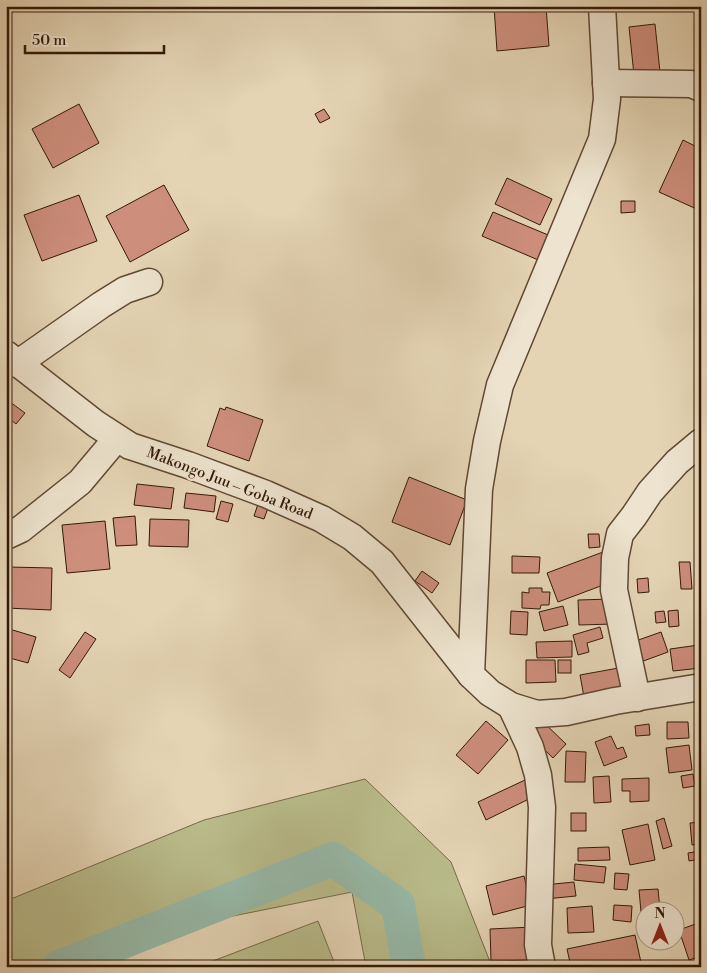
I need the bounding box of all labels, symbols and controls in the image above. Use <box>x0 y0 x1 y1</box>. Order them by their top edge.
scale bar <box>25 22 164 54</box>
text: 50 m <box>32 31 66 50</box>
street label: Makongo Juu – Goba Road <box>144 443 316 524</box>
north arrow <box>634 900 684 950</box>
text: N <box>654 905 666 923</box>

